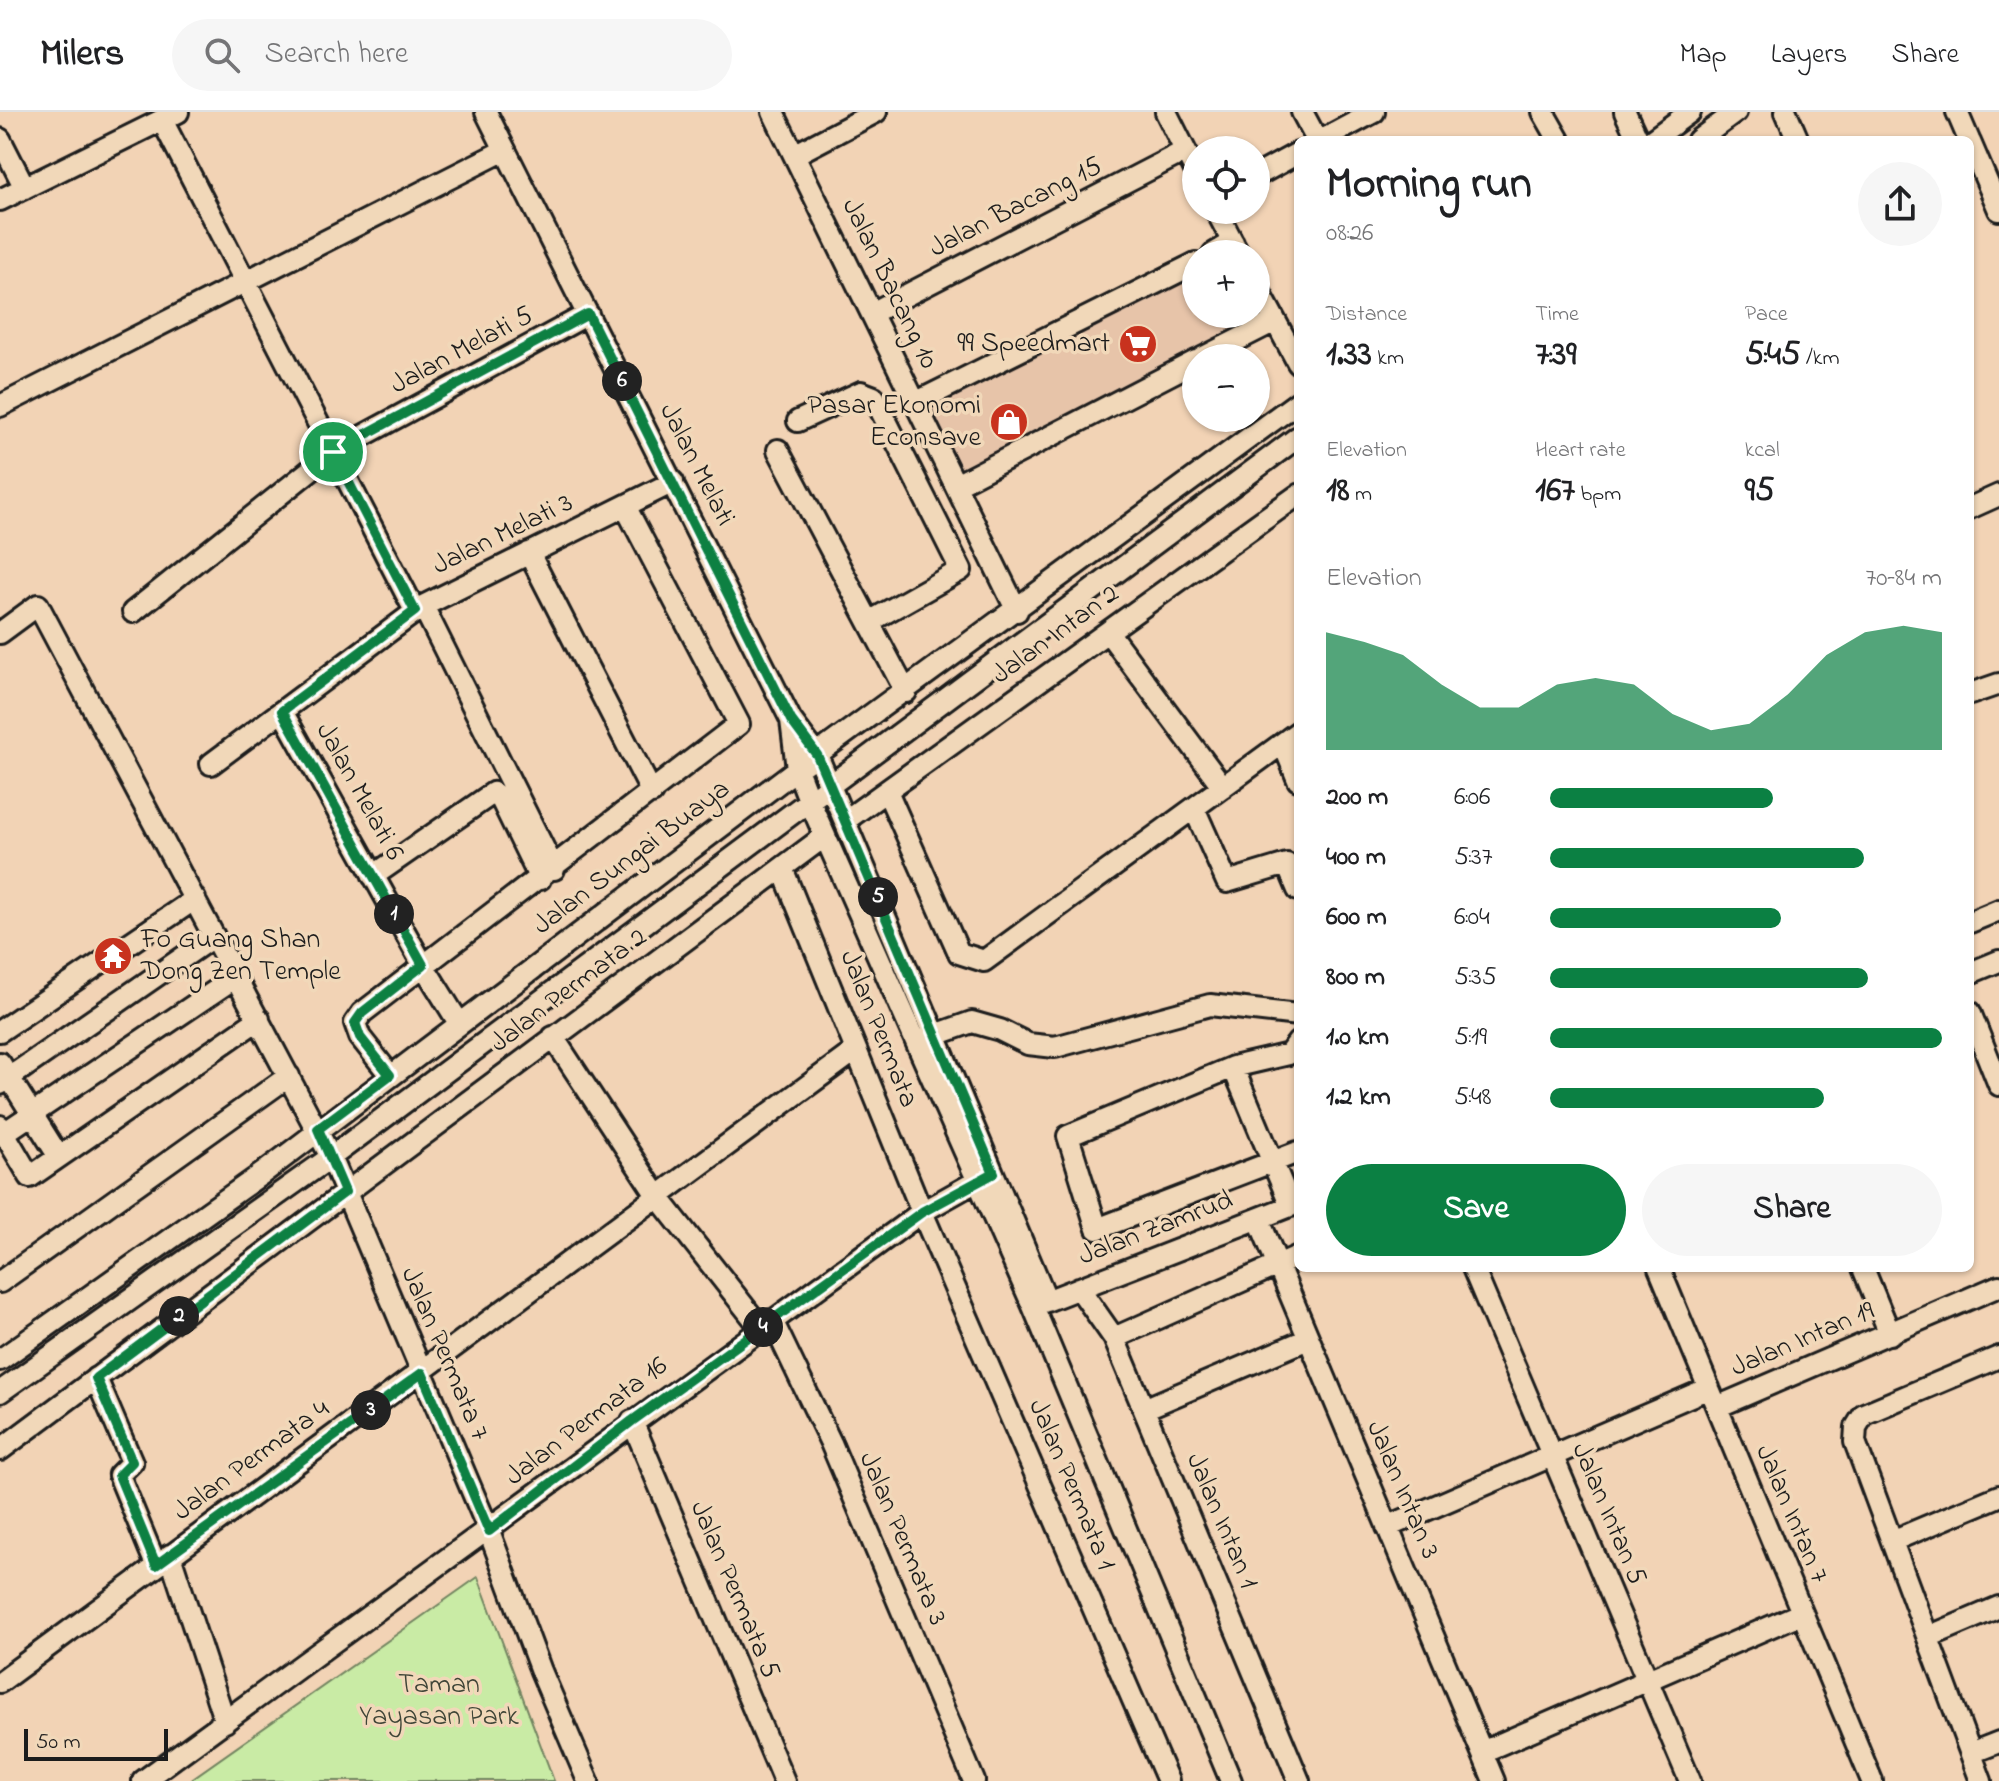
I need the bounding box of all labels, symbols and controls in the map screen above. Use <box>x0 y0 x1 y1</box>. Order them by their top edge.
search box <box>172 19 732 91</box>
text: Milers <box>40 27 124 83</box>
icon: search <box>200 33 244 77</box>
text: Search here <box>264 33 408 77</box>
text: Map <box>1679 35 1727 76</box>
text: Layers <box>1771 35 1847 76</box>
text: Share <box>1891 35 1959 76</box>
map controls <box>1182 136 1270 432</box>
button: locate <box>1182 136 1270 224</box>
street label: Jalan Bacang 15 <box>922 147 1110 269</box>
text: Morning run <box>1326 153 1532 217</box>
button: share <box>1858 162 1942 246</box>
street label: Jalan Bacang 10 <box>830 192 948 376</box>
text: 08:26 <box>1326 215 1374 253</box>
button: + <box>1182 240 1270 328</box>
street label: Jalan Melati 5 <box>383 296 541 406</box>
text: Distance <box>1326 299 1407 331</box>
text: Time <box>1535 299 1579 331</box>
text: Pace <box>1745 299 1788 331</box>
supermarket icon: 99 Speedmart <box>1117 323 1159 365</box>
place label: 99 Speedmart <box>957 324 1110 365</box>
text: 1.33 <box>1326 331 1372 381</box>
text: 7:39 <box>1535 331 1577 381</box>
text: 5:45 <box>1745 331 1800 381</box>
text: km <box>1372 343 1404 375</box>
text: /km <box>1800 343 1839 375</box>
button: − <box>1182 344 1270 432</box>
pin: 6 <box>602 361 642 401</box>
text: 6 <box>617 365 627 397</box>
place label: Pasar Ekonomi Econsave <box>807 386 981 459</box>
street label: Jalan Melati <box>647 396 745 534</box>
shop icon: Pasar Ekonomi Econsave <box>988 401 1030 443</box>
pin <box>299 418 367 486</box>
icon: arrive <box>311 430 355 474</box>
text: Elevation <box>1326 435 1407 467</box>
text: Heart rate <box>1535 435 1626 467</box>
text: kcal <box>1745 435 1780 467</box>
text: 18 <box>1326 467 1350 517</box>
text: 167 <box>1535 467 1575 517</box>
text: 95 <box>1745 467 1774 517</box>
text: m <box>1350 479 1372 511</box>
text: bpm <box>1575 479 1621 511</box>
street label: Jalan Melati 3 <box>426 483 580 587</box>
text: Elevation <box>1326 560 1422 598</box>
text: 70–84 m <box>1865 560 1942 598</box>
street label: Jalan Intan 2 <box>984 575 1128 695</box>
street label: Jalan Melati 6 <box>304 715 414 869</box>
street label: Jalan Sungai Buaya <box>525 770 739 946</box>
text: 200 m <box>1326 779 1388 817</box>
text: 6:06 <box>1454 779 1490 817</box>
text: 400 m <box>1326 839 1386 877</box>
text: 5:37 <box>1454 839 1493 877</box>
pin: 5 <box>858 877 898 917</box>
text: 5 <box>872 881 884 913</box>
pin: 1 <box>374 894 414 934</box>
text: 1 <box>391 898 398 930</box>
text: 600 m <box>1326 899 1387 937</box>
text: 6:04 <box>1454 899 1490 937</box>
street label: Jalan Permata 2 <box>482 918 656 1064</box>
place label: Fo Guang Shan Dong Zen Temple <box>140 920 341 993</box>
temple icon: Fo Guang Shan Dong Zen Temple <box>92 935 134 977</box>
street label: Jalan Permata <box>828 944 928 1114</box>
text: 800 m <box>1326 959 1385 997</box>
text: 5:35 <box>1454 959 1497 997</box>
text: 1.0 km <box>1326 1019 1389 1057</box>
text: 5:19 <box>1454 1019 1487 1057</box>
text: 1.2 km <box>1326 1079 1391 1117</box>
text: 5:48 <box>1454 1079 1492 1117</box>
button: Save <box>1326 1164 1626 1256</box>
button: Share <box>1642 1164 1942 1256</box>
street label: Jalan Zamrud <box>1073 1181 1239 1277</box>
street label: Jalan Permata 7 <box>389 1261 499 1448</box>
street label: Jalan Intan 19 <box>1725 1291 1882 1389</box>
pin: 2 <box>159 1296 199 1336</box>
text: 2 <box>174 1300 184 1332</box>
pin: 4 <box>743 1307 783 1347</box>
text: 4 <box>758 1311 768 1343</box>
street label: Jalan Permata 16 <box>497 1347 677 1497</box>
street label: Jalan Permata 4 <box>165 1390 339 1532</box>
pin: 3 <box>351 1390 391 1430</box>
street label: Jalan Permata 1 <box>1016 1393 1126 1577</box>
text: 3 <box>366 1394 376 1426</box>
street label: Jalan Intan 3 <box>1354 1414 1450 1566</box>
street label: Jalan Intan 5 <box>1560 1436 1656 1592</box>
street label: Jalan Intan 7 <box>1743 1438 1839 1590</box>
street label: Jalan Permata 3 <box>847 1446 957 1632</box>
street label: Jalan Intan 1 <box>1174 1447 1268 1595</box>
street label: Jalan Permata 5 <box>678 1495 790 1685</box>
park label: Taman Yayasan Park <box>359 1665 519 1738</box>
scale bar <box>24 1725 168 1761</box>
text: 50 m <box>36 1727 81 1759</box>

